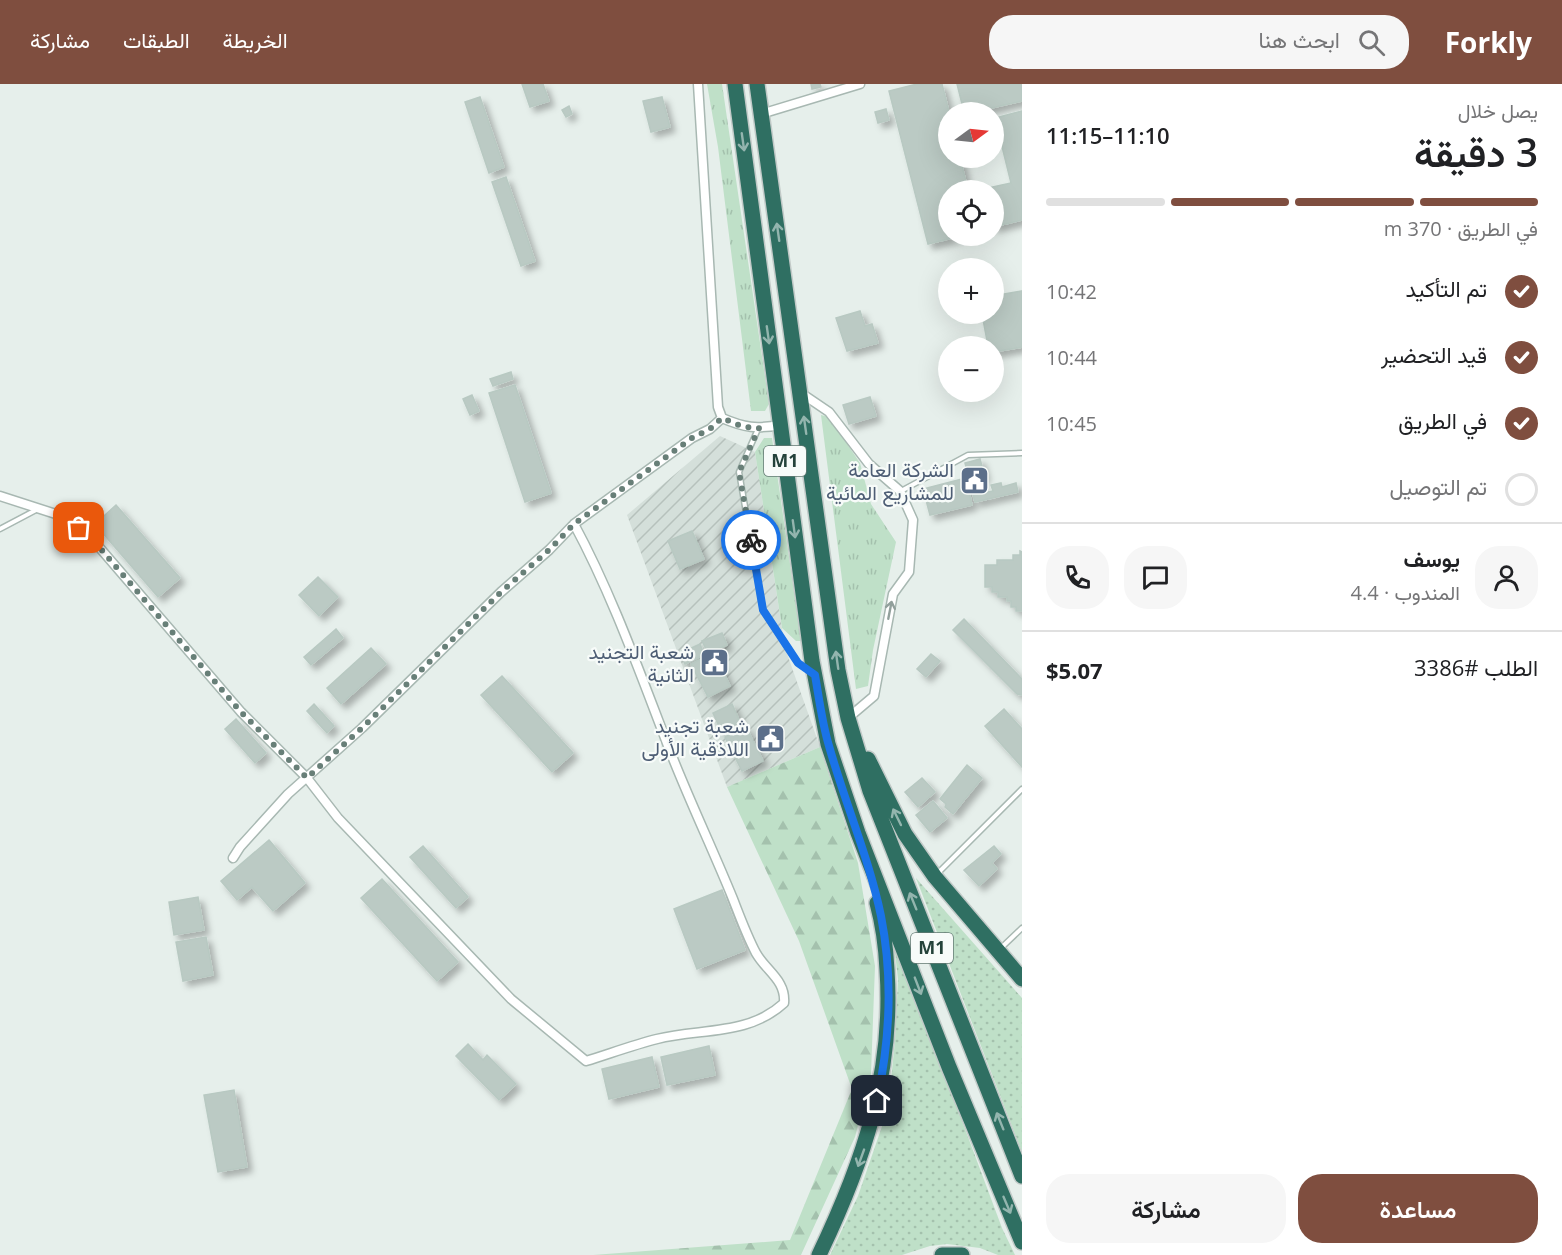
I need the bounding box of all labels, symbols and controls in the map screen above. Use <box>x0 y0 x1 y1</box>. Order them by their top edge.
search box <box>989 15 1409 69</box>
text: Forkly <box>1445 23 1532 61</box>
text: ابحث هنا <box>1259 24 1340 54</box>
text: مشاركة <box>30 26 90 54</box>
text: الطبقات <box>123 26 190 54</box>
text: الخريطة <box>223 26 288 54</box>
icon: search <box>1355 26 1388 59</box>
text: يصل خلال <box>1458 97 1538 124</box>
north arrow <box>938 102 1004 168</box>
map controls <box>938 102 1004 402</box>
text: 11:10–11:15 <box>1046 120 1170 150</box>
text: 3 دقيقة <box>1414 125 1538 178</box>
one-way arrow <box>737 132 748 151</box>
button: locate <box>938 180 1004 246</box>
text: في الطريق · 370 m <box>1384 215 1538 242</box>
one-way arrow <box>773 223 784 243</box>
button: + <box>938 258 1004 324</box>
text: تم التأكيد <box>1406 273 1487 303</box>
icon: check <box>1505 275 1538 308</box>
text: 10:42 <box>1046 278 1097 305</box>
one-way arrow <box>763 325 774 345</box>
button: − <box>938 336 1004 402</box>
text: قيد التحضير <box>1381 339 1487 369</box>
icon: check <box>1505 341 1538 374</box>
text: 10:44 <box>1046 344 1097 371</box>
text: في الطريق <box>1398 405 1487 435</box>
icon: check <box>1505 407 1538 440</box>
text: 10:45 <box>1046 410 1097 437</box>
one-way arrow <box>800 416 811 436</box>
road number: M1 <box>764 446 806 476</box>
place label: الشركة العامة للمشاريع المائية <box>826 456 954 507</box>
public building icon: الشركة العامة للمشاريع المائية <box>959 465 991 497</box>
text: تم التوصيل <box>1390 471 1487 501</box>
pin <box>53 502 104 553</box>
courier <box>721 510 781 570</box>
icon: bag <box>62 511 95 544</box>
one-way arrow <box>789 518 800 538</box>
icon: bike <box>735 524 768 557</box>
text: يوسف <box>1404 543 1460 573</box>
button: phone <box>1046 546 1109 609</box>
button: chat <box>1124 546 1187 609</box>
button: person <box>1475 546 1538 609</box>
text: المندوب · 4.4 <box>1351 579 1460 606</box>
one-way arrow <box>885 600 896 620</box>
place label: شعبة التجنيد الثانية <box>588 638 694 688</box>
public building icon: شعبة التجنيد الثانية <box>699 647 731 679</box>
one-way arrow <box>831 651 842 671</box>
text: الطلب #3386 <box>1414 652 1538 682</box>
text: $5.07 <box>1046 655 1103 685</box>
place label: شعبة تجنيد اللاذقية الأولى <box>641 712 749 762</box>
public building icon: شعبة تجنيد اللاذقية الأولى <box>754 722 786 754</box>
one-way arrow <box>890 808 902 826</box>
one-way arrow <box>907 892 918 911</box>
road number: M1 <box>911 933 953 963</box>
one-way arrow <box>913 976 924 994</box>
pin <box>851 1075 902 1126</box>
icon: home <box>860 1084 893 1117</box>
one-way arrow <box>994 1112 1005 1131</box>
one-way arrow <box>854 1148 865 1167</box>
button: مشاركة <box>1046 1174 1286 1243</box>
button: مساعدة <box>1298 1174 1538 1243</box>
one-way arrow <box>1002 1195 1013 1214</box>

